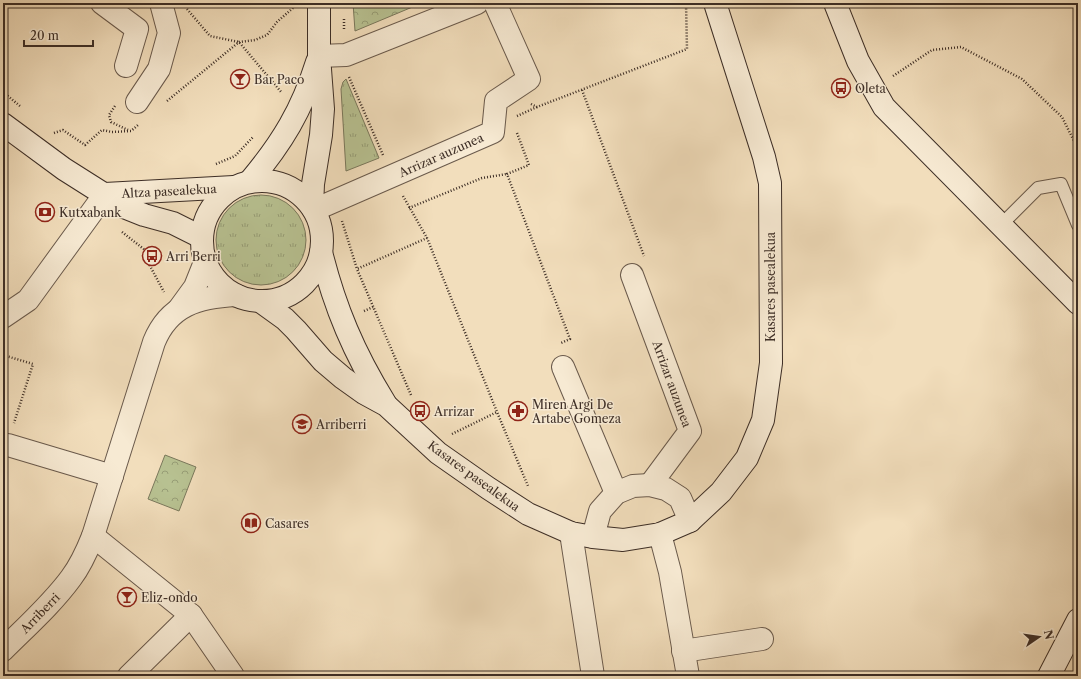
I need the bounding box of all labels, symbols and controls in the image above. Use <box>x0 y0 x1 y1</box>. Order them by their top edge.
scale bar <box>24 22 93 48</box>
text: 20 m <box>30 28 59 43</box>
bar icon: Bar Paco <box>229 68 251 90</box>
place label: Bar Paco <box>254 72 304 87</box>
bus stop icon: Oleta <box>830 77 852 99</box>
place label: Oleta <box>855 81 886 96</box>
street label: Arrizar auzunea <box>395 129 486 181</box>
street label: Altza pasealekua <box>120 181 218 201</box>
bank icon: Kutxabank <box>34 201 56 223</box>
place label: Kutxabank <box>59 205 122 220</box>
street label: Kasares pasealekua <box>763 231 778 342</box>
bus stop icon: Arri Berri <box>141 245 163 267</box>
place label: Arri Berri <box>165 249 221 264</box>
street label: Arrizar auzunea <box>649 338 695 430</box>
place label: Miren Argi De Artabe Gomeza <box>531 397 622 426</box>
bus stop icon: Arrizar <box>409 400 431 422</box>
pharmacy icon: Miren Argi De Artabe Gomeza <box>507 400 529 422</box>
place label: Arrizar <box>433 404 474 419</box>
school or university icon: Arriberri <box>291 413 313 435</box>
place label: Arriberri <box>315 417 367 432</box>
street label: Kasares pasealekua <box>425 438 524 515</box>
library icon: Casares <box>240 512 262 534</box>
place label: Casares <box>265 516 309 531</box>
bar icon: Eliz-ondo <box>116 586 138 608</box>
street label: Arriberri <box>16 589 63 637</box>
place label: Eliz-ondo <box>141 590 198 605</box>
north arrow <box>1019 617 1059 657</box>
text: N <box>1041 629 1057 641</box>

